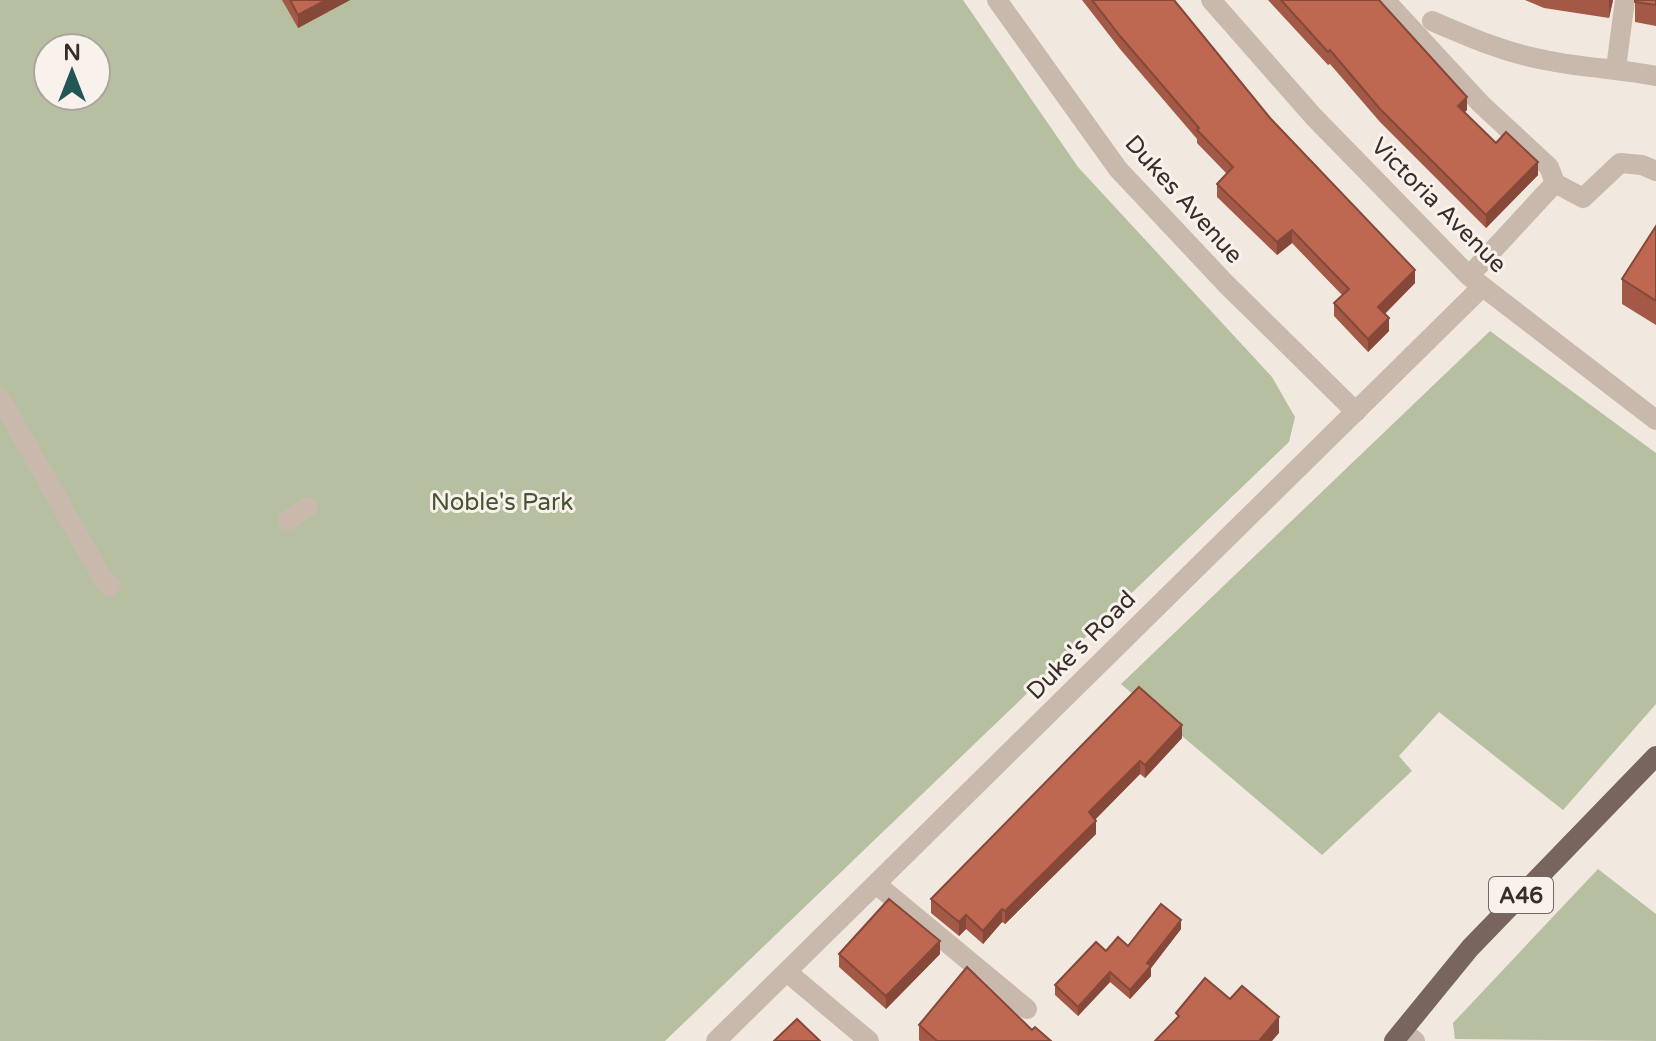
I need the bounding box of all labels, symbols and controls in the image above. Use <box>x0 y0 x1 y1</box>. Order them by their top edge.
north arrow <box>32 32 112 112</box>
text: N <box>63 40 81 66</box>
street label: Dukes Avenue <box>1118 129 1249 269</box>
street label: Victoria Avenue <box>1365 132 1512 279</box>
park label: Noble's Park <box>431 488 573 517</box>
street label: Duke's Road <box>1021 585 1142 706</box>
road number: A46 <box>1489 877 1553 913</box>

